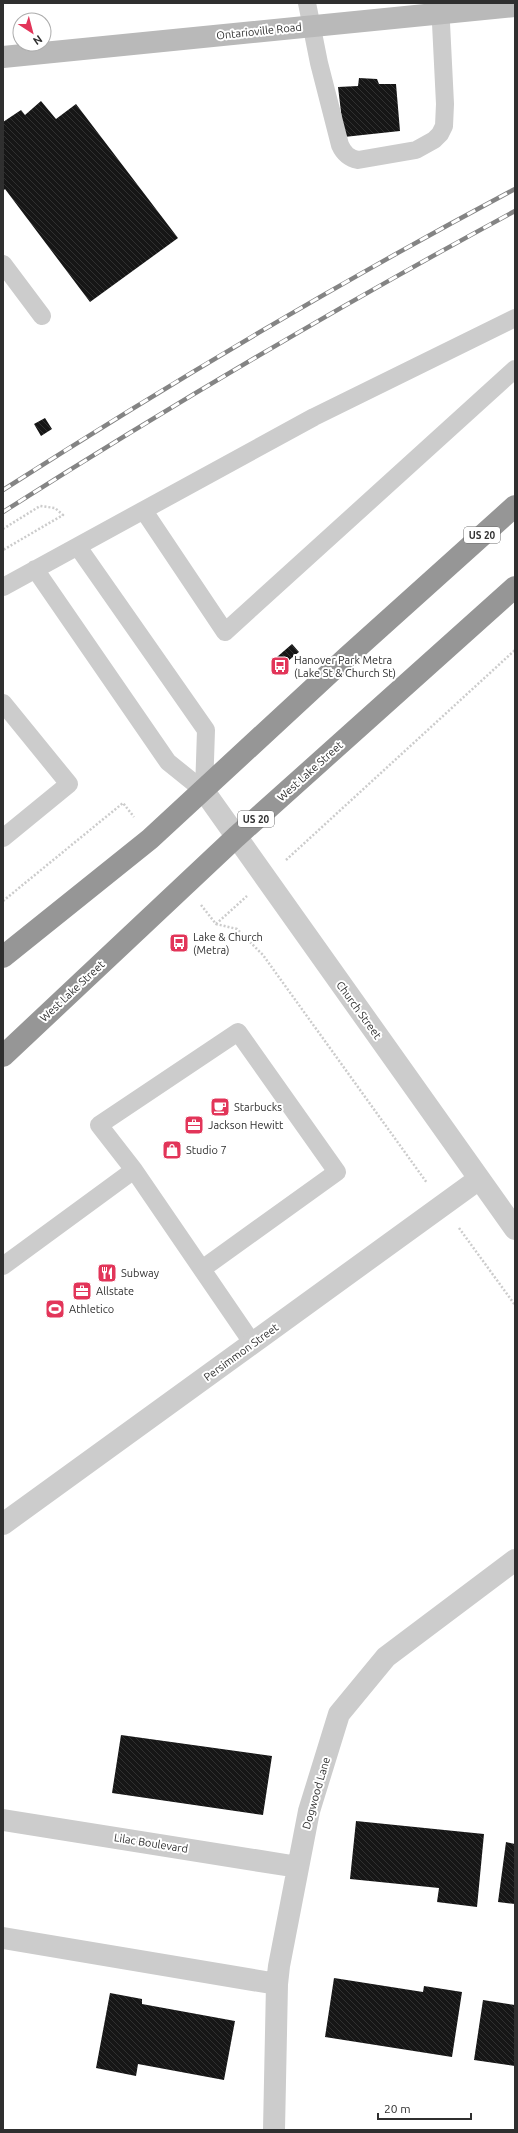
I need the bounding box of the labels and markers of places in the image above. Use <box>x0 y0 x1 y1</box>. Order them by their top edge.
place label: Hanover Park Metra (Lake St & Church St) <box>294 654 396 680</box>
bus stop icon: Hanover Park Metra (Lake St & Church St) <box>269 655 291 677</box>
place label: Lake & Church (Metra) <box>193 931 263 957</box>
bus stop icon: Lake & Church (Metra) <box>168 932 190 954</box>
cafe icon: Starbucks <box>209 1096 231 1118</box>
place label: Starbucks <box>234 1101 282 1113</box>
office icon: Jackson Hewitt <box>183 1114 205 1136</box>
place label: Jackson Hewitt <box>208 1119 284 1131</box>
shop icon: Studio 7 <box>161 1139 183 1161</box>
place label: Studio 7 <box>186 1144 227 1156</box>
restaurant icon: Subway <box>96 1262 118 1284</box>
place label: Subway <box>121 1267 160 1279</box>
office icon: Allstate <box>71 1280 93 1302</box>
place label: Allstate <box>96 1285 134 1297</box>
sports icon: Athletico <box>44 1298 66 1320</box>
place label: Athletico <box>69 1303 114 1315</box>

